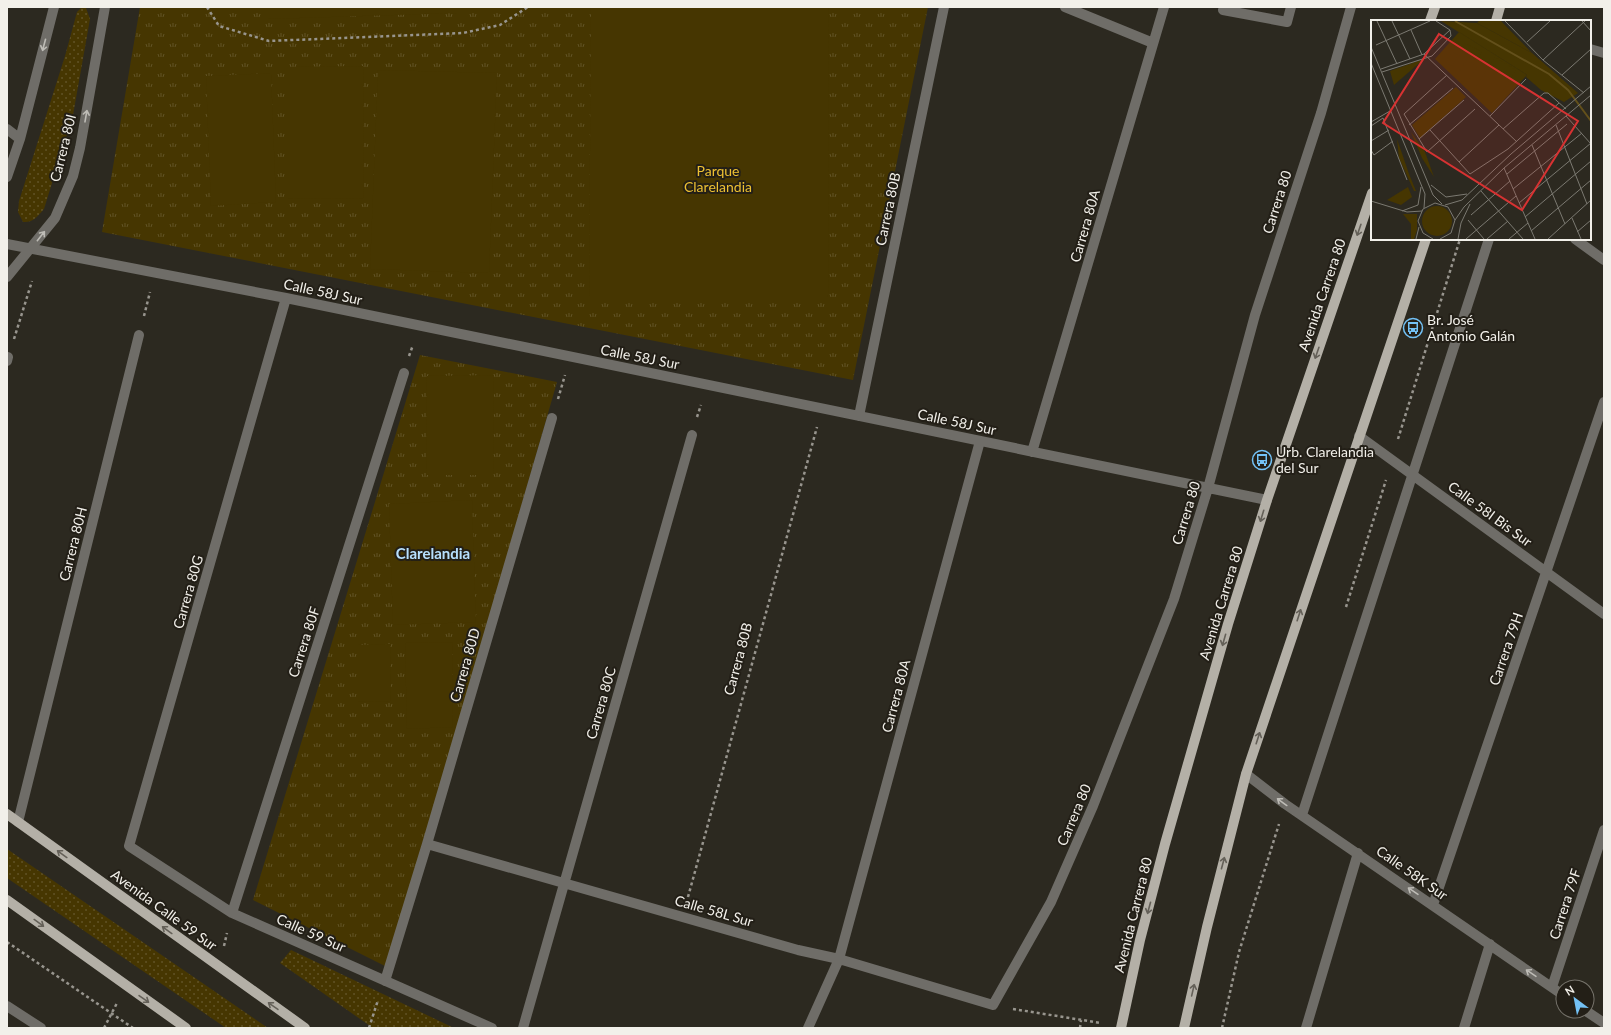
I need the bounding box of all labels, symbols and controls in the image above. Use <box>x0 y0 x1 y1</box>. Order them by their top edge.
inset map <box>1371 20 1591 240</box>
one-way arrow <box>40 38 47 51</box>
one-way arrow <box>82 110 90 123</box>
street label: Carrera 80I <box>46 112 79 184</box>
park label: Parque Clarelandia <box>684 162 752 195</box>
street label: Carrera 80 <box>1258 168 1295 236</box>
street label: Carrera 80B <box>871 171 904 247</box>
street label: Carrera 80A <box>1066 187 1103 264</box>
one-way arrow <box>1355 224 1363 236</box>
one-way arrow <box>37 231 45 242</box>
street label: Avenida Carrera 80 <box>1294 236 1349 354</box>
street label: Calle 58J Sur <box>282 275 364 308</box>
place label: Br. José Antonio Galán <box>1427 311 1515 344</box>
bus stop icon: Br. José Antonio Galán <box>1402 317 1424 339</box>
street label: Calle 58J Sur <box>599 341 681 372</box>
one-way arrow <box>1313 347 1321 359</box>
street label: Calle 58J Sur <box>916 405 998 438</box>
place label: Urb. Clarelandia del Sur <box>1276 443 1374 476</box>
bus stop icon: Urb. Clarelandia del Sur <box>1251 449 1273 471</box>
street label: Calle 58I Bis Sur <box>1445 477 1536 550</box>
street label: Carrera 80 <box>1168 479 1203 547</box>
street label: Carrera 80H <box>55 505 90 583</box>
one-way arrow <box>1258 509 1265 522</box>
district label: Clarelandia <box>396 544 470 562</box>
street label: Avenida Carrera 80 <box>1195 544 1246 662</box>
street label: Carrera 80G <box>169 553 206 631</box>
street label: Carrera 80F <box>284 604 323 679</box>
one-way arrow <box>1296 609 1303 622</box>
street label: Carrera 79H <box>1485 610 1526 688</box>
street label: Carrera 80B <box>720 621 755 697</box>
street label: Carrera 80D <box>446 626 483 704</box>
one-way arrow <box>1220 633 1227 646</box>
street label: Carrera 80A <box>878 657 914 734</box>
street label: Carrera 80C <box>582 664 619 741</box>
one-way arrow <box>1255 732 1262 745</box>
street label: Carrera 80 <box>1053 781 1094 848</box>
one-way arrow <box>1277 797 1288 806</box>
street label: Calle 58K Sur <box>1373 842 1451 903</box>
one-way arrow <box>57 850 68 858</box>
street label: Avenida Carrera 80 <box>1110 855 1155 974</box>
one-way arrow <box>1219 857 1227 870</box>
street label: Avenida Calle 59 Sur <box>108 865 221 954</box>
street label: Carrera 79F <box>1545 866 1584 941</box>
one-way arrow <box>1407 886 1418 895</box>
street label: Calle 58L Sur <box>673 891 755 930</box>
one-way arrow <box>1145 901 1152 914</box>
street label: Calle 59 Sur <box>274 910 348 955</box>
one-way arrow <box>33 919 44 927</box>
one-way arrow <box>162 926 173 934</box>
one-way arrow <box>1526 969 1537 977</box>
north arrow <box>1555 979 1595 1019</box>
text: N <box>1562 982 1576 998</box>
one-way arrow <box>1189 984 1197 997</box>
one-way arrow <box>138 995 149 1003</box>
one-way arrow <box>268 1002 279 1010</box>

